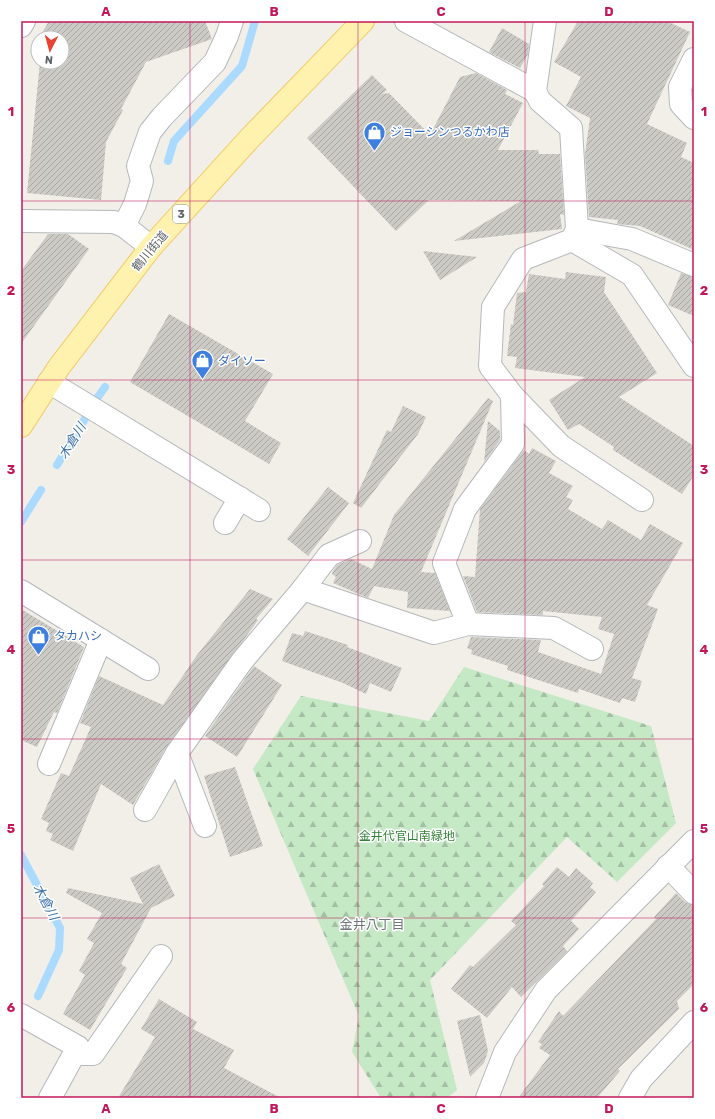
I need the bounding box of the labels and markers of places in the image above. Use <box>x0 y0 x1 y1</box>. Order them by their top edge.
shop icon: ジョーシンつるかわ店 <box>362 119 388 152</box>
place label: ジョーシンつるかわ店 <box>390 125 510 139</box>
shop icon: ダイソー <box>190 348 216 381</box>
place label: ダイソー <box>218 354 266 368</box>
shop icon: タカハシ <box>26 623 52 656</box>
place label: タカハシ <box>54 629 102 643</box>

